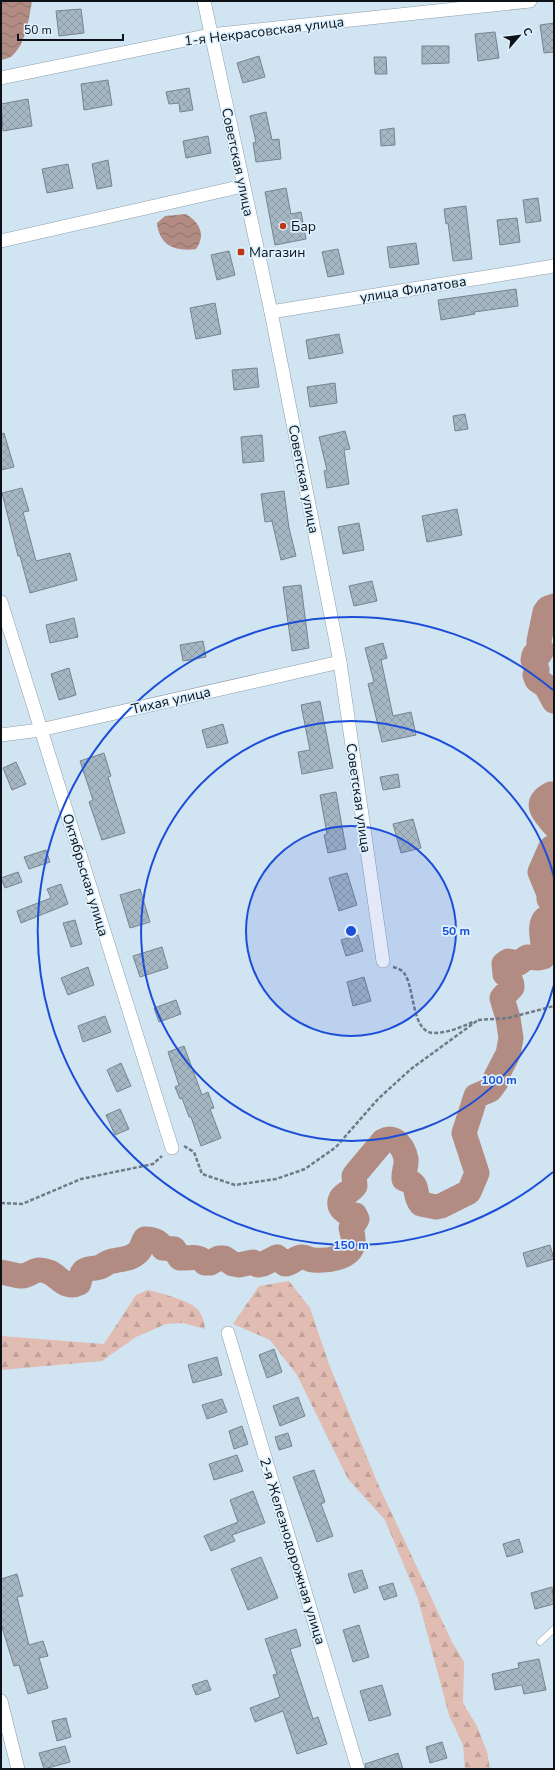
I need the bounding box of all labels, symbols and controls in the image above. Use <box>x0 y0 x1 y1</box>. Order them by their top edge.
street label: 1-я Некрасовская улица <box>183 12 345 51</box>
scale bar <box>18 16 123 42</box>
north arrow <box>499 16 539 56</box>
text: 50 m <box>24 22 52 38</box>
text: С <box>519 25 536 39</box>
street label: Советская улица <box>217 106 258 218</box>
place label: Бар <box>291 217 316 236</box>
marker: Бар <box>278 221 288 231</box>
place label: Магазин <box>249 243 306 262</box>
marker: Магазин <box>236 247 246 257</box>
street label: улица Филатова <box>358 272 468 307</box>
street label: Советская улица <box>284 423 323 535</box>
street label: Тихая улица <box>130 682 213 719</box>
street label: Советская улица <box>341 742 376 854</box>
street label: Октябрьская улица <box>58 811 113 939</box>
text: 50 m <box>442 923 470 939</box>
centre of rings <box>344 924 358 938</box>
text: 100 m <box>481 1072 517 1088</box>
text: 150 m <box>333 1237 369 1253</box>
street label: 2-я Железнодорожная улица <box>255 1455 330 1647</box>

